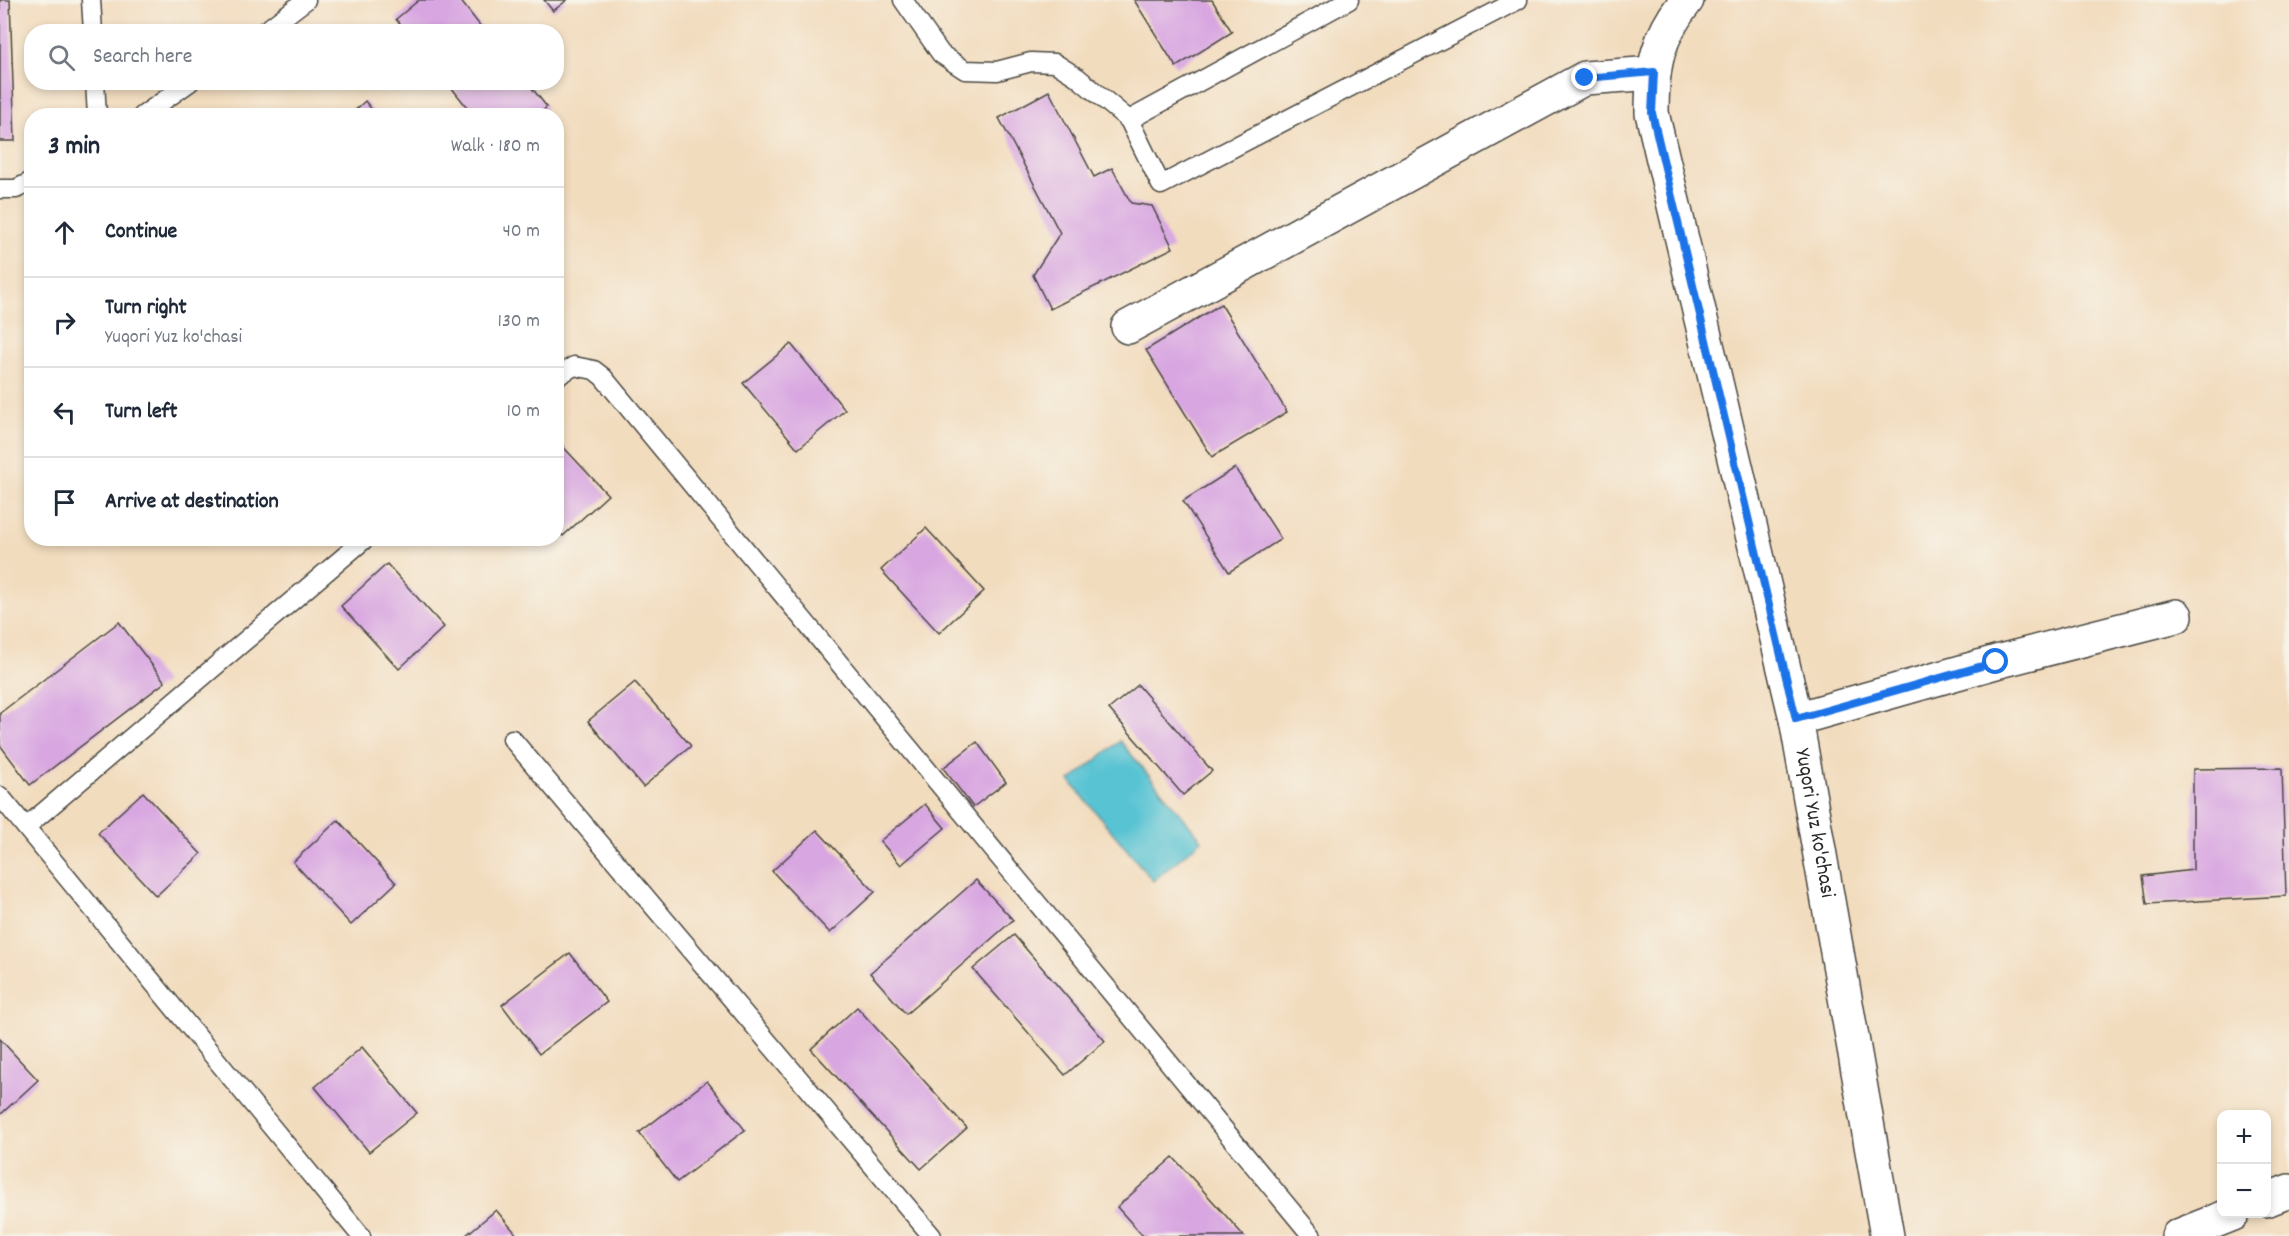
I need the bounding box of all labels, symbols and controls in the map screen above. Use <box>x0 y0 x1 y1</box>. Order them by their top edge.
search box <box>24 24 564 90</box>
icon: search <box>45 41 78 74</box>
text: Search here <box>93 42 192 73</box>
route end <box>1571 64 1597 90</box>
text: 3 min <box>48 129 100 166</box>
text: Walk · 180 m <box>451 133 540 161</box>
icon: ahead <box>48 216 81 249</box>
text: Continue <box>105 217 177 248</box>
text: 40 m <box>502 218 540 246</box>
text: Turn right <box>105 293 187 324</box>
icon: right <box>48 306 81 339</box>
text: 130 m <box>498 308 540 336</box>
text: Yuqori Yuz ko'chasi <box>105 324 242 352</box>
icon: left <box>48 396 81 429</box>
text: Turn left <box>105 397 177 428</box>
text: 10 m <box>506 398 540 426</box>
icon: arrive <box>48 486 81 519</box>
text: Arrive at destination <box>105 487 279 518</box>
route start <box>1982 648 2008 674</box>
street label: Yuqori Yuz ko'chasi <box>1786 746 1843 900</box>
map controls <box>2217 1110 2271 1218</box>
button: + <box>2217 1110 2271 1164</box>
button: − <box>2217 1164 2271 1218</box>

